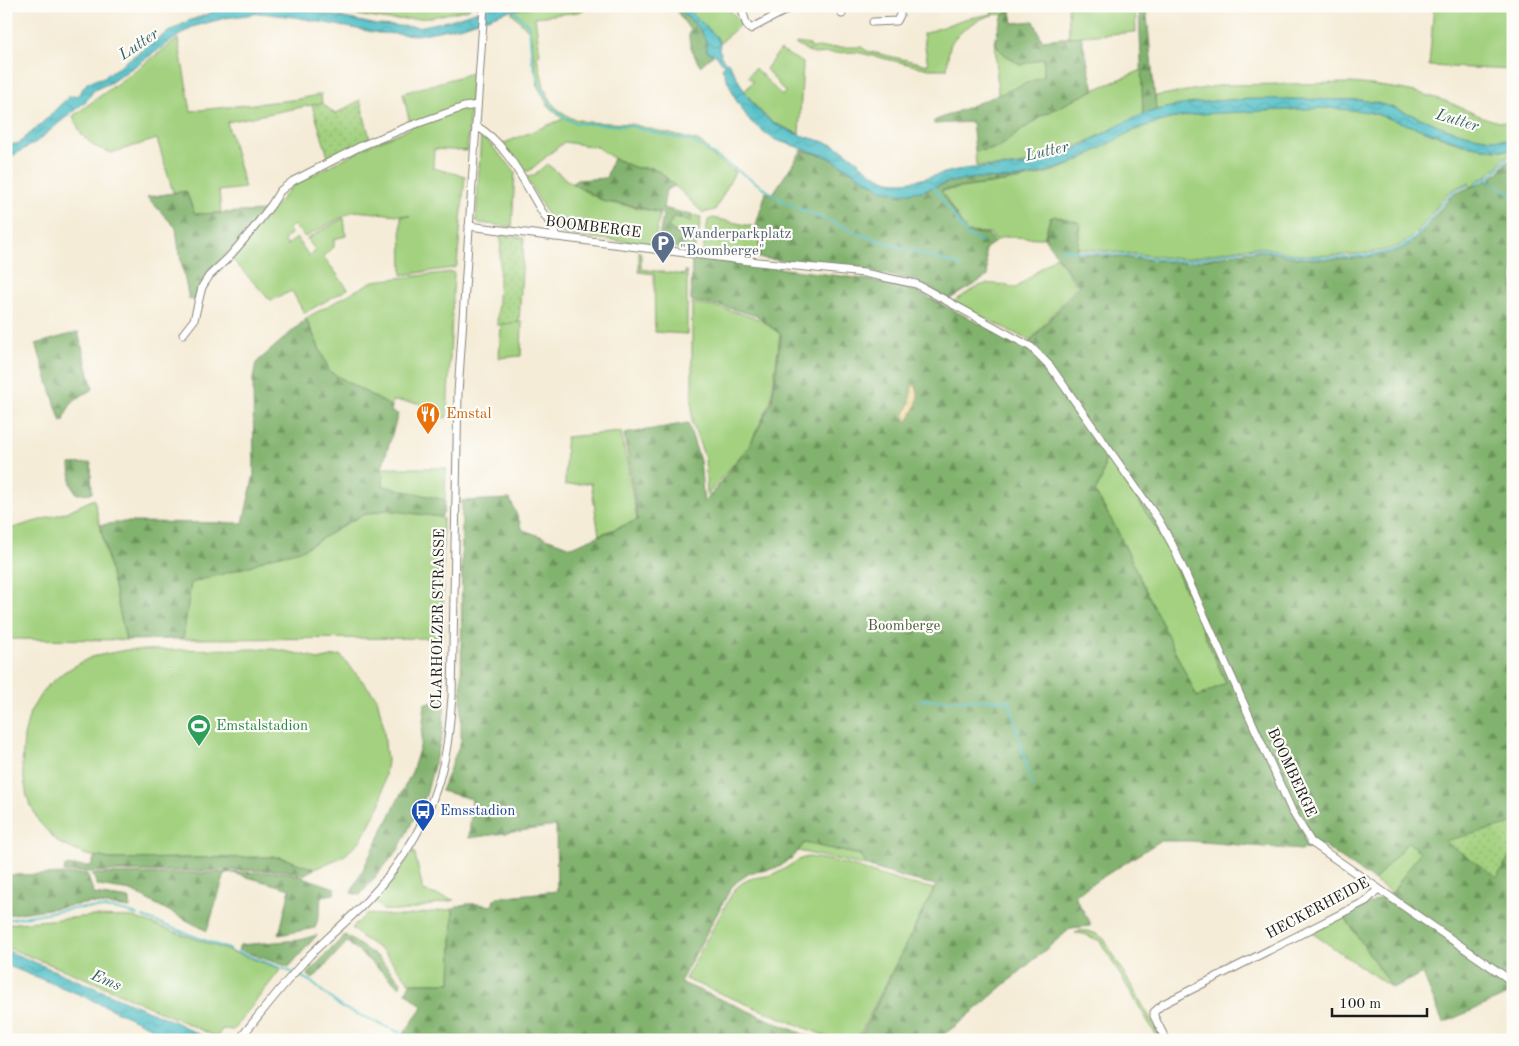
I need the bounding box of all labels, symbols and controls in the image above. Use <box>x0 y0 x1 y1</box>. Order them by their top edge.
water label: Lutter <box>116 26 163 64</box>
water label: Lutter <box>1433 107 1481 135</box>
water label: Lutter <box>1023 139 1071 165</box>
street label: BOOMBERGE <box>544 215 642 241</box>
place label: Wanderparkplatz "Boomberge" <box>680 227 791 259</box>
parking icon: Wanderparkplatz "Boomberge" <box>650 230 676 264</box>
restaurant icon: Emstal <box>415 401 441 435</box>
place label: Emstal <box>446 407 491 422</box>
street label: CLARHOLZER STRASSE <box>430 528 448 710</box>
park label: Boomberge <box>868 619 941 634</box>
sports icon: Emstalstadion <box>186 713 212 747</box>
place label: Emstalstadion <box>216 719 308 734</box>
street label: BOOMBERGE <box>1264 726 1318 820</box>
bus stop icon: Emsstadion <box>410 798 436 832</box>
place label: Emsstadion <box>440 804 515 819</box>
street label: HECKERHEIDE <box>1264 875 1372 943</box>
water label: Ems <box>88 967 124 994</box>
scale bar <box>1332 986 1426 1018</box>
text: 100 m <box>1339 997 1381 1012</box>

